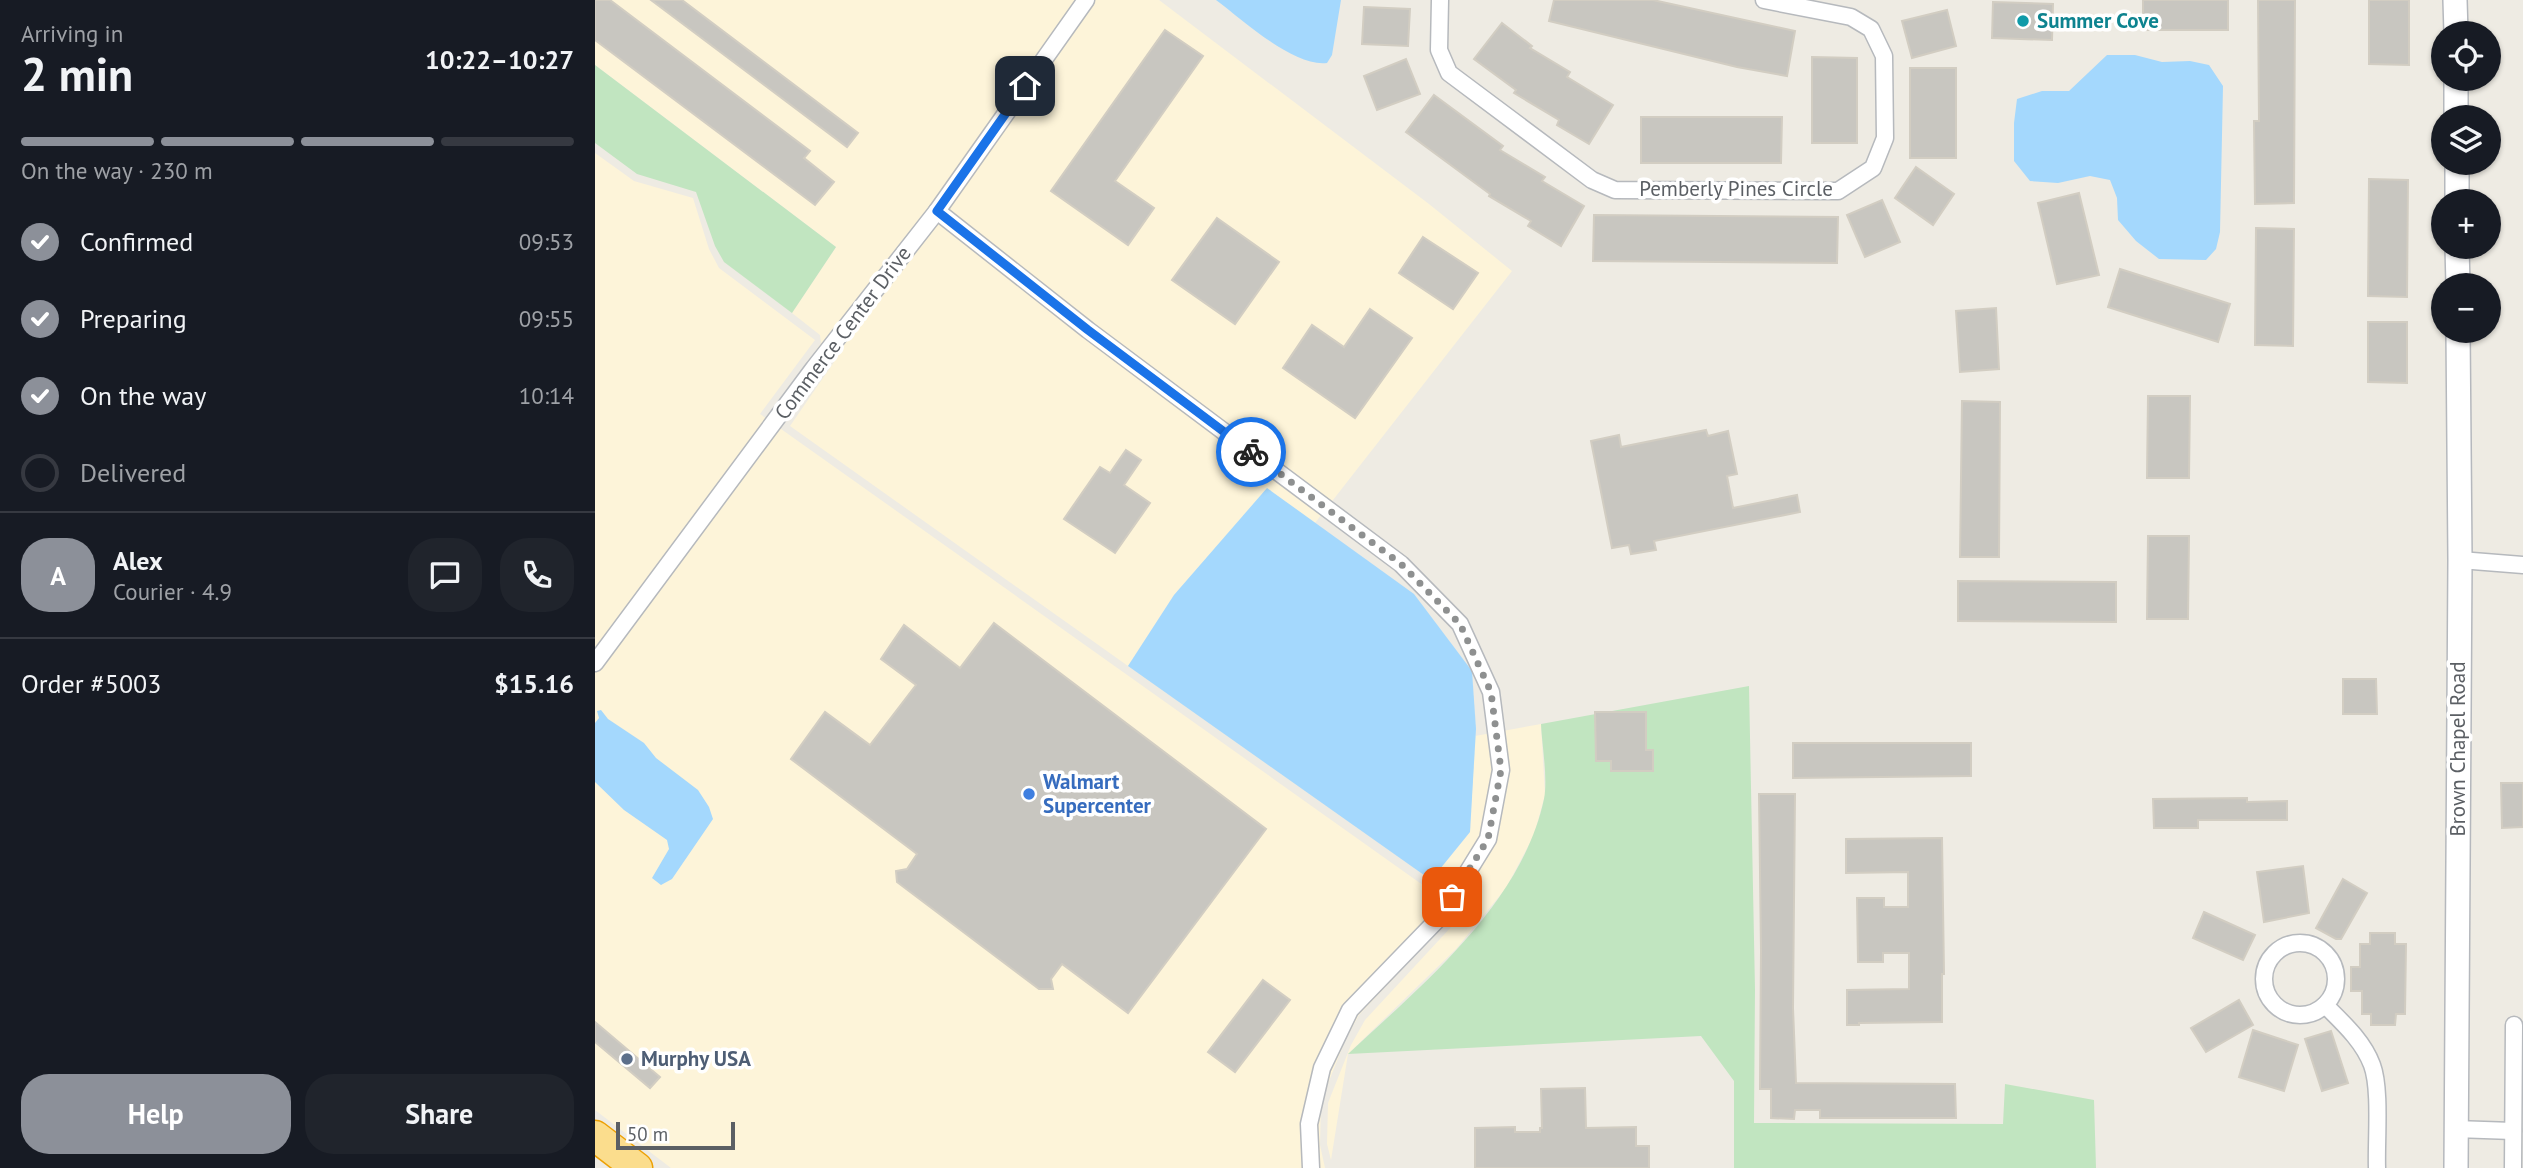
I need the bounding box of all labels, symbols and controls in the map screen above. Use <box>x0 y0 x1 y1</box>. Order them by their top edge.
place label: Summer Cove <box>2037 7 2159 34</box>
marker: Summer Cove <box>2015 13 2031 29</box>
text: Arriving in <box>21 19 123 48</box>
map controls <box>2431 21 2501 343</box>
button: locate <box>2431 21 2501 91</box>
text: 10:22–10:27 <box>425 43 574 76</box>
text: 2 min <box>21 44 133 104</box>
pin <box>995 56 1055 116</box>
icon: home <box>1006 67 1044 105</box>
button: layers <box>2431 105 2501 175</box>
text: On the way · 230 m <box>21 156 213 185</box>
street label: Pemberly Pines Circle <box>1639 175 1833 202</box>
button: + <box>2431 189 2501 259</box>
icon: check <box>21 223 59 261</box>
text: Confirmed <box>80 225 193 258</box>
text: 09:53 <box>519 227 574 256</box>
street label: Commerce Center Drive <box>768 241 917 425</box>
button: − <box>2431 273 2501 343</box>
icon: check <box>21 300 59 338</box>
text: Preparing <box>80 302 187 335</box>
text: 09:55 <box>519 304 574 333</box>
icon: check <box>21 377 59 415</box>
text: On the way <box>80 379 206 412</box>
text: 10:14 <box>519 381 574 410</box>
courier <box>1216 417 1286 487</box>
icon: bike <box>1232 433 1270 471</box>
text: Delivered <box>80 456 186 489</box>
button: chat <box>408 538 482 612</box>
button: phone <box>500 538 574 612</box>
text: Alex <box>113 544 163 577</box>
text: A <box>50 559 66 592</box>
text: Courier · 4.9 <box>113 577 232 606</box>
street label: Brown Chapel Road <box>2444 661 2471 837</box>
text: Order #5003 <box>21 667 161 700</box>
text: $15.16 <box>494 667 574 700</box>
place label: Walmart Supercenter <box>1043 768 1152 819</box>
marker: Walmart Supercenter <box>1021 786 1037 802</box>
pin <box>1422 867 1482 927</box>
icon: bag <box>1433 878 1471 916</box>
place label: Murphy USA <box>641 1045 751 1072</box>
marker: Murphy USA <box>619 1051 635 1067</box>
button: Help <box>21 1074 291 1154</box>
button: Share <box>305 1074 574 1154</box>
scale bar <box>616 1119 735 1151</box>
text: 50 m <box>627 1122 668 1146</box>

